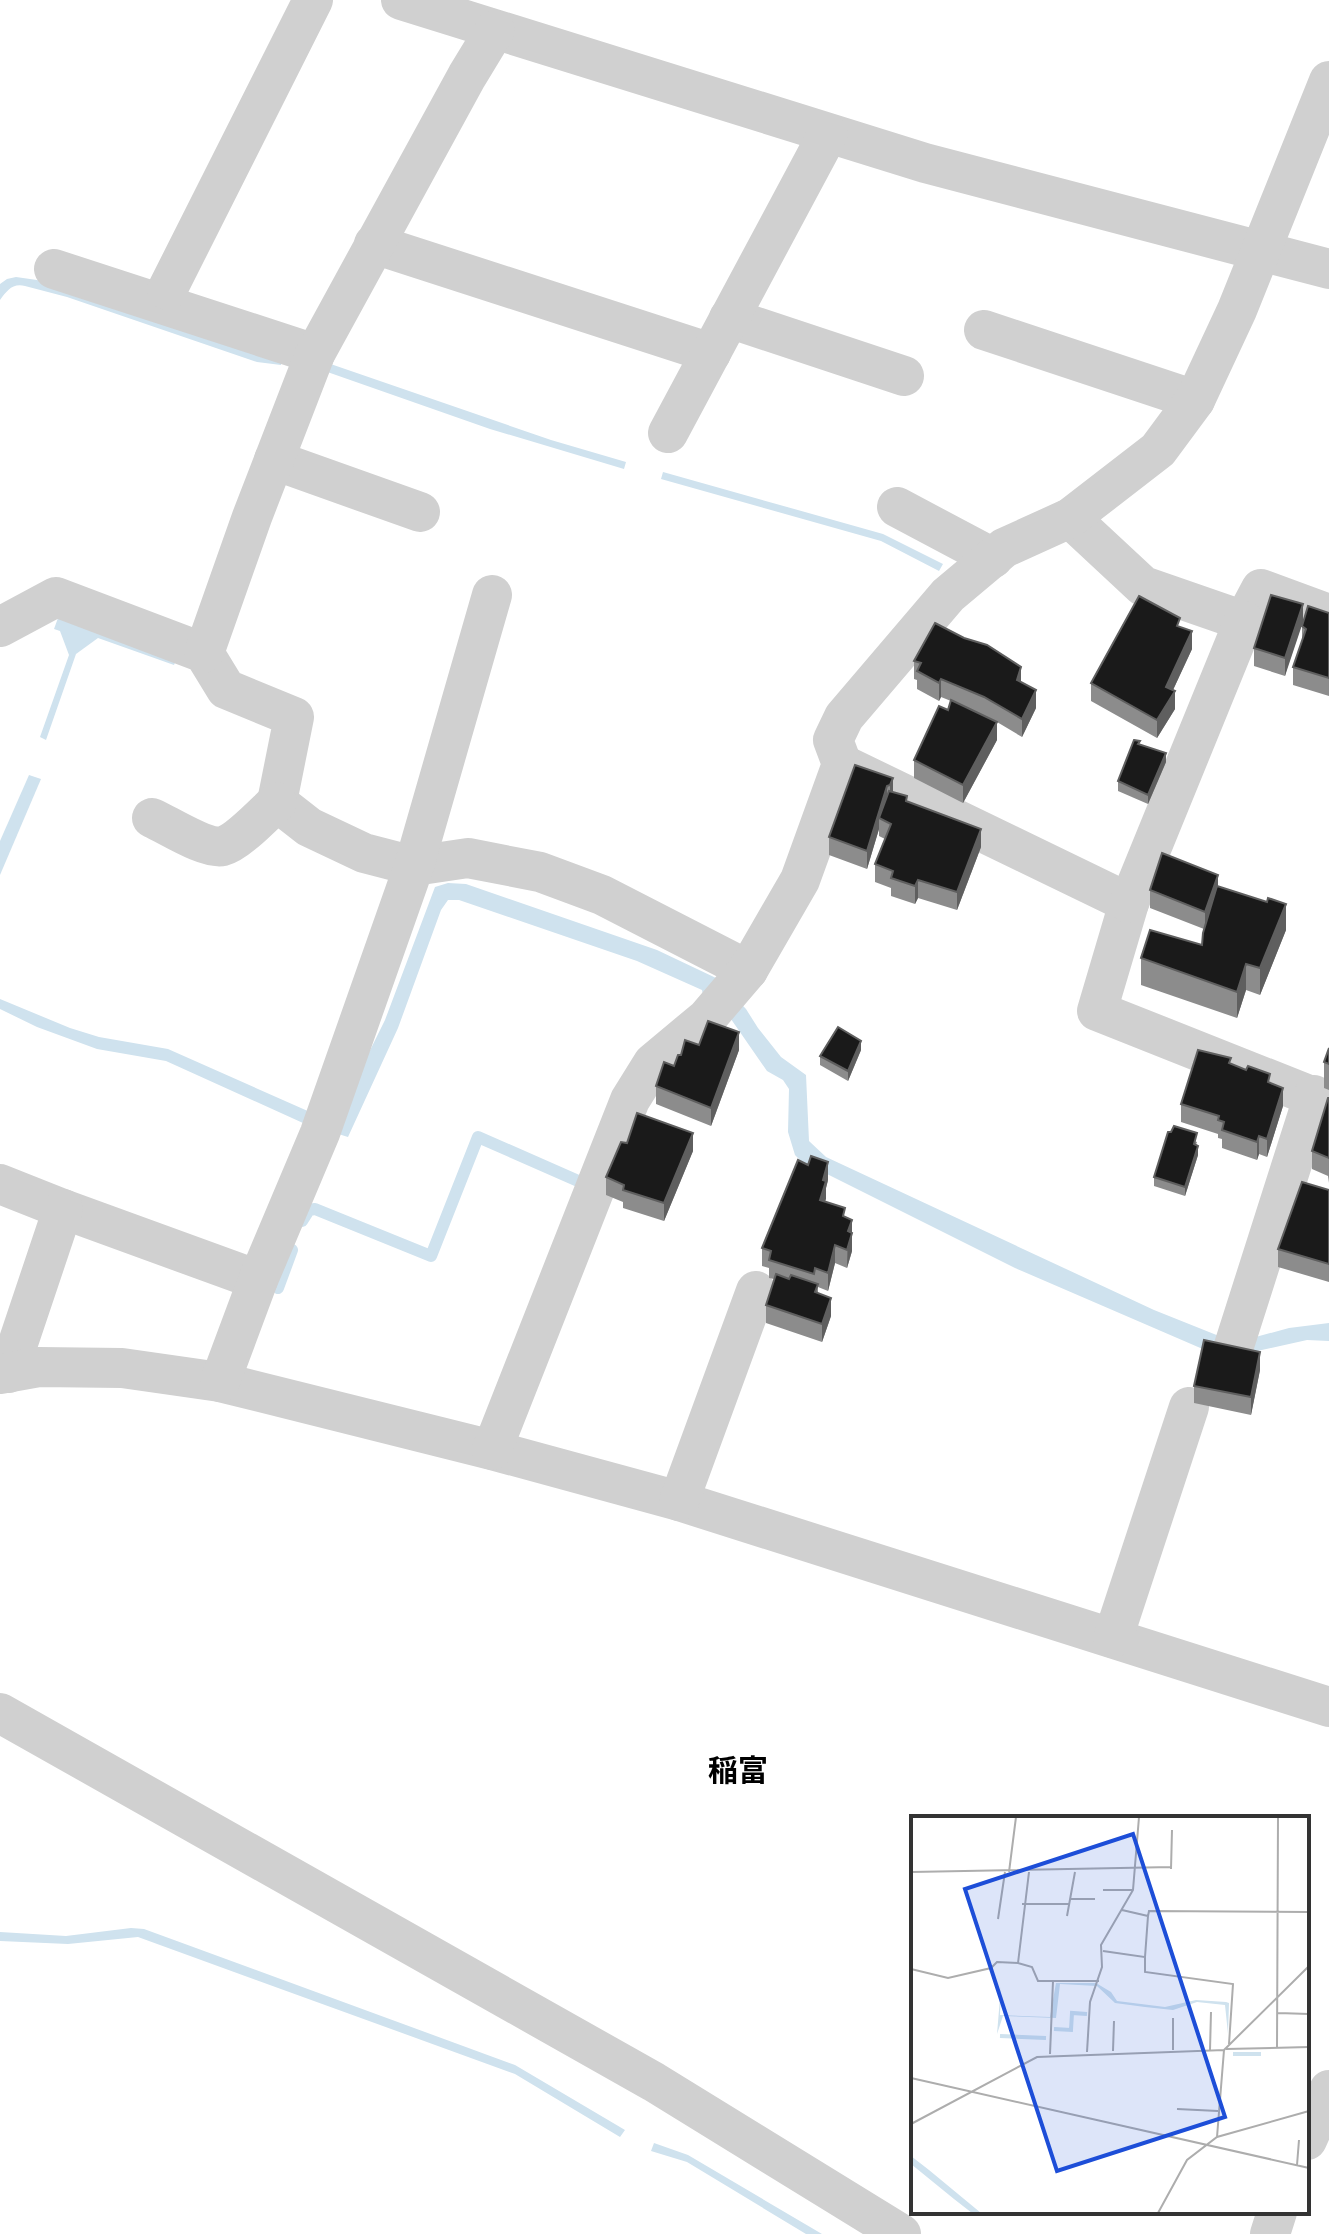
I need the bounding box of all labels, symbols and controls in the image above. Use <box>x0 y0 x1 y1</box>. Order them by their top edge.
district label: 稲富 <box>708 1751 768 1787</box>
inset map <box>911 1816 1309 2214</box>

